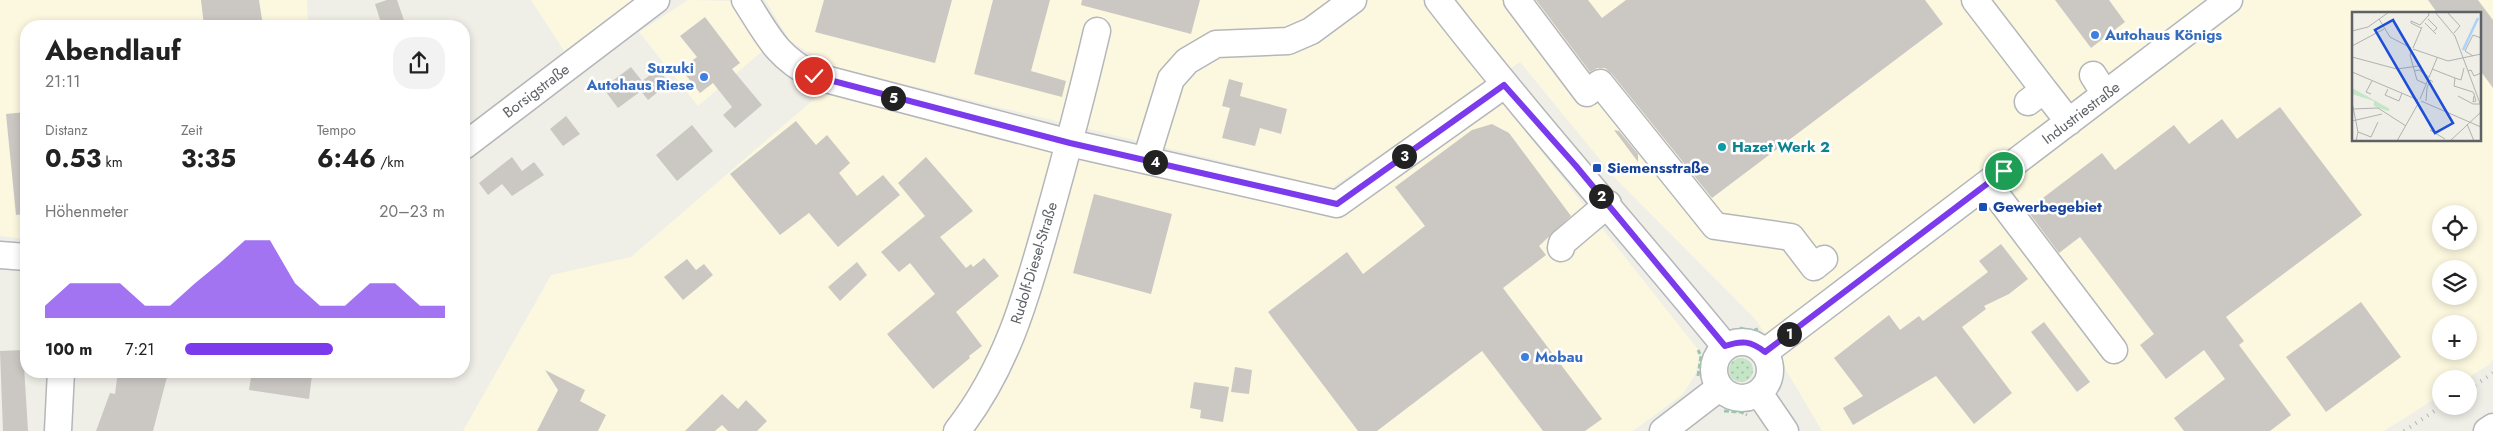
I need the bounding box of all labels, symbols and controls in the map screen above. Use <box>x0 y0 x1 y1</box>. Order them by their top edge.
inset map <box>2352 12 2480 141</box>
place label: Autohaus Königs <box>2104 24 2222 46</box>
marker: Autohaus Königs <box>2089 29 2101 41</box>
text: Abendlauf <box>45 30 181 71</box>
button: share <box>393 37 445 89</box>
pin <box>793 55 835 97</box>
place label: Suzuki Autohaus Riese <box>586 57 694 96</box>
street label: Borsigstraße <box>498 58 574 123</box>
icon: check <box>800 62 828 90</box>
text: 21:11 <box>45 70 81 93</box>
marker: Suzuki Autohaus Riese <box>698 71 710 83</box>
street label: Industriestraße <box>2037 76 2125 150</box>
pin: 5 <box>880 86 906 110</box>
text: 5 <box>889 88 898 108</box>
text: Distanz <box>45 120 88 140</box>
text: Zeit <box>181 120 202 140</box>
text: Tempo <box>317 120 356 140</box>
place label: Hazet Werk 2 <box>1732 136 1830 158</box>
text: 0.53 <box>45 140 101 176</box>
text: 3:35 <box>181 140 236 176</box>
text: 6:46 <box>317 140 376 176</box>
marker: Hazet Werk 2 <box>1716 141 1728 153</box>
pin: 3 <box>1392 144 1416 168</box>
text: 3 <box>1400 146 1409 166</box>
pin: 4 <box>1142 150 1168 174</box>
pin <box>1983 150 2025 192</box>
text: km <box>101 152 123 172</box>
text: /km <box>376 152 404 172</box>
text: 4 <box>1151 152 1160 172</box>
place label: Siemensstraße <box>1607 157 1709 179</box>
icon: arrive <box>1990 157 2018 185</box>
marker: Siemensstraße <box>1591 162 1603 174</box>
pin: 2 <box>1588 184 1614 208</box>
text: 2 <box>1597 186 1606 206</box>
place label: Gewerbegebiet <box>1993 196 2102 218</box>
street label: Rudolf-Diesel-Straße <box>1005 199 1063 327</box>
text: Höhenmeter <box>45 200 129 223</box>
text: 20–23 m <box>379 200 445 223</box>
marker: Gewerbegebiet <box>1977 201 1989 213</box>
map controls <box>2432 205 2477 415</box>
button: locate <box>2432 205 2477 250</box>
button: layers <box>2432 260 2477 305</box>
button: + <box>2432 315 2477 360</box>
pin: 1 <box>1776 322 1802 346</box>
text: 1 <box>1786 324 1793 344</box>
text: 100 m <box>45 338 92 361</box>
text: 7:21 <box>125 338 155 361</box>
place label: Mobau <box>1535 346 1583 368</box>
marker: Mobau <box>1519 351 1531 363</box>
button: − <box>2432 370 2477 415</box>

